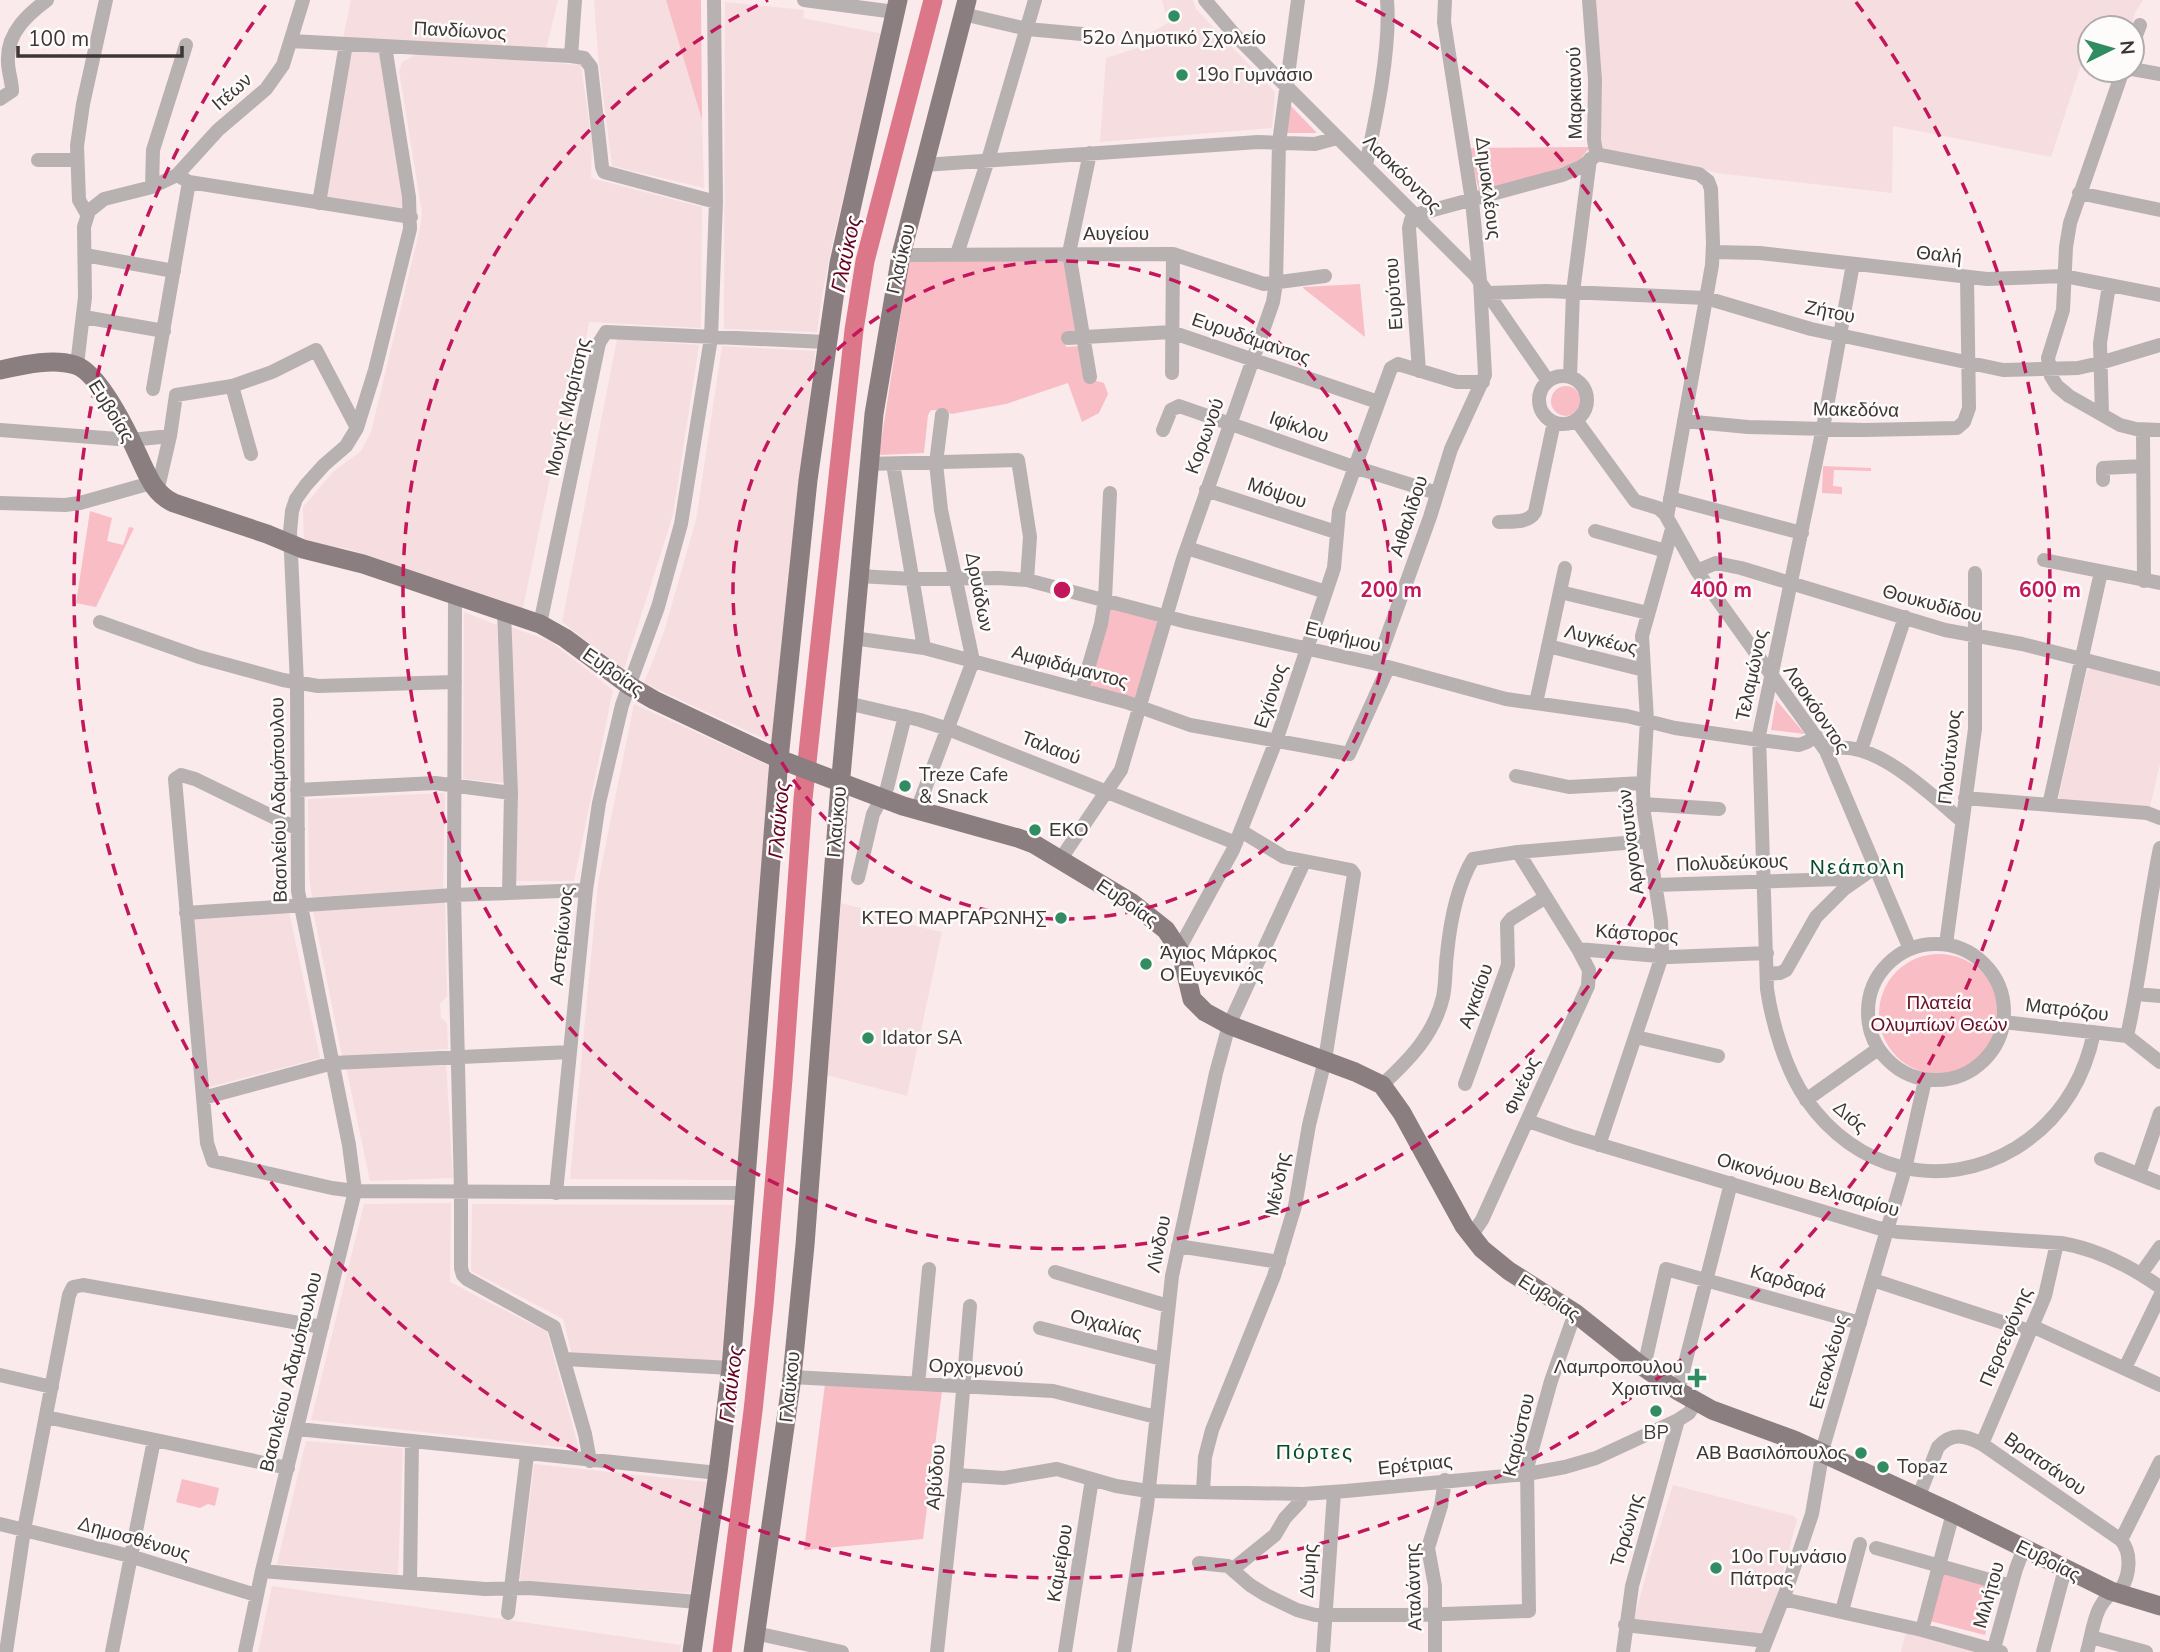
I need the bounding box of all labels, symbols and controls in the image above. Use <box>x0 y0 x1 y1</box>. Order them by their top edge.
marker: 52ο Δημοτικό Σχολείο <box>1166 8 1182 24</box>
scale bar <box>18 14 182 58</box>
north arrow <box>2076 14 2146 84</box>
street label: Πανδίωνος <box>413 16 507 46</box>
text: 100 m <box>28 25 89 53</box>
place label: 52ο Δημοτικό Σχολείο <box>1082 25 1266 51</box>
text: N <box>2113 39 2141 56</box>
street label: Μαρκιανού <box>1561 46 1589 140</box>
place label: 19ο Γυμνάσιο <box>1196 62 1313 88</box>
street label: Ιτέων <box>206 67 258 117</box>
marker: 19ο Γυμνάσιο <box>1174 67 1190 83</box>
street label: Λαοκόοντος <box>1357 129 1447 219</box>
street label: Δημοκλέους <box>1469 135 1507 241</box>
water label: Γλαύκος <box>824 212 868 295</box>
street label: Γλαύκου <box>880 221 922 297</box>
street label: Αυγείου <box>1083 221 1149 247</box>
street label: Θαλή <box>1915 240 1963 270</box>
street label: Ευρύτου <box>1379 257 1409 331</box>
street label: Ζήτου <box>1803 294 1857 330</box>
street label: Ευρυδάμαντος <box>1188 307 1314 371</box>
street label: Μονής Μαρίτσης <box>539 335 597 479</box>
street label: Ευβοίας <box>82 375 140 447</box>
street label: Κορωνού <box>1179 394 1231 478</box>
street label: Μακεδόνα <box>1813 396 1899 424</box>
street label: Ιφίκλου <box>1266 405 1332 449</box>
street label: Μόψου <box>1244 471 1310 515</box>
street label: Αιθαλίδου <box>1384 472 1434 560</box>
street label: Δρυάδων <box>959 550 999 634</box>
text: 200 m <box>1360 576 1422 604</box>
text: 400 m <box>1690 576 1752 604</box>
text: 600 m <box>2019 576 2081 604</box>
centre of rings <box>1050 578 1074 602</box>
street label: Θουκυδίδου <box>1879 578 1985 630</box>
street label: Ευφήμου <box>1302 615 1384 659</box>
street label: Λυγκέως <box>1562 618 1640 662</box>
street label: Τελαμώνος <box>1730 627 1774 723</box>
street label: Αμφιδάμαντος <box>1009 639 1131 695</box>
street label: Ευβοίας <box>577 642 649 702</box>
street label: Εχίονος <box>1248 660 1294 732</box>
street label: Λαοκόοντος <box>1777 660 1855 758</box>
street label: Βασιλείου Αδαμόπουλου <box>264 697 294 903</box>
street label: Πλούτωνος <box>1932 708 1968 806</box>
street label: Ταλαού <box>1018 725 1084 771</box>
place label: Treze Cafe & Snack <box>919 762 1008 810</box>
marker: Treze Cafe & Snack <box>897 778 913 794</box>
water label: Γλαύκος <box>762 779 796 860</box>
street label: Γλαύκου <box>821 785 853 859</box>
street label: Αργοναυτών <box>1612 788 1650 896</box>
place label: ΕΚΟ <box>1049 817 1089 843</box>
marker: ΕΚΟ <box>1027 822 1043 838</box>
street label: Πολυδεύκους <box>1675 848 1789 878</box>
district label: Νεάπολη <box>1810 853 1906 881</box>
street label: Ευβοίας <box>1091 873 1163 933</box>
street label: Αστερίωνος <box>544 885 580 987</box>
place label: ΚΤΕΟ ΜΑΡΓΑΡΩΝΗΣ <box>862 905 1047 931</box>
marker: ΚΤΕΟ ΜΑΡΓΑΡΩΝΗΣ <box>1053 910 1069 926</box>
street label: Κάστορος <box>1594 918 1680 950</box>
place label: Άγιος Μάρκος Ο Ευγενικός <box>1160 940 1277 988</box>
marker: Άγιος Μάρκος Ο Ευγενικός <box>1138 956 1154 972</box>
street label: Αγκαίου <box>1452 960 1500 1032</box>
park label: Πλατεία Ολυμπίων Θεών <box>1870 990 2008 1038</box>
street label: Ματρόζου <box>2024 992 2110 1028</box>
place label: Idator SA <box>882 1025 962 1051</box>
marker: Idator SA <box>860 1030 876 1046</box>
street label: Φινέως <box>1498 1053 1546 1119</box>
street label: Διός <box>1827 1095 1873 1139</box>
street label: Οικονόμου Βελισαρίου <box>1714 1146 1902 1224</box>
street label: Μένδης <box>1259 1150 1297 1218</box>
street label: Λίνδου <box>1141 1213 1177 1275</box>
street label: Καρδαρά <box>1747 1259 1829 1305</box>
street label: Ευβοίας <box>1513 1268 1585 1328</box>
street label: Βασιλείου Αδαμόπουλου <box>254 1269 328 1475</box>
street label: Περσεφόνης <box>1973 1283 2039 1391</box>
street label: Οιχαλίας <box>1067 1303 1145 1347</box>
street label: Ετεοκλέους <box>1803 1312 1855 1412</box>
water label: Γλαύκος <box>712 1343 750 1424</box>
street label: Γλαύκου <box>773 1350 807 1424</box>
street label: Ορχομενού <box>928 1353 1024 1383</box>
place label: Λαμπροπουλου Χριστινα <box>1554 1354 1683 1402</box>
marker: Λαμπροπουλου Χριστινα <box>1689 1370 1705 1386</box>
street label: Καρύστου <box>1497 1391 1541 1479</box>
marker: BP <box>1648 1403 1664 1419</box>
place label: BP <box>1644 1420 1668 1446</box>
street label: Βρατσάνου <box>1999 1426 2091 1502</box>
district label: Πόρτες <box>1276 1438 1354 1466</box>
place label: ΑΒ Βασιλόπουλος <box>1696 1440 1847 1466</box>
street label: Αβύδου <box>920 1443 952 1511</box>
marker: ΑΒ Βασιλόπουλος <box>1853 1445 1869 1461</box>
street label: Ερέτριας <box>1377 1448 1453 1482</box>
place label: Topaz <box>1897 1454 1948 1480</box>
marker: Topaz <box>1875 1459 1891 1475</box>
street label: Τορώνης <box>1604 1490 1650 1570</box>
street label: Δημοσθένους <box>75 1511 193 1567</box>
street label: Καμείρου <box>1041 1522 1079 1604</box>
street label: Ευβοίας <box>2011 1534 2085 1588</box>
street label: Δύμης <box>1294 1543 1324 1599</box>
street label: Αταλάντης <box>1399 1543 1429 1631</box>
place label: 10ο Γυμνάσιο Πάτρας <box>1730 1544 1847 1592</box>
street label: Μιλήτου <box>1967 1559 2011 1631</box>
marker: 10ο Γυμνάσιο Πάτρας <box>1708 1560 1724 1576</box>

